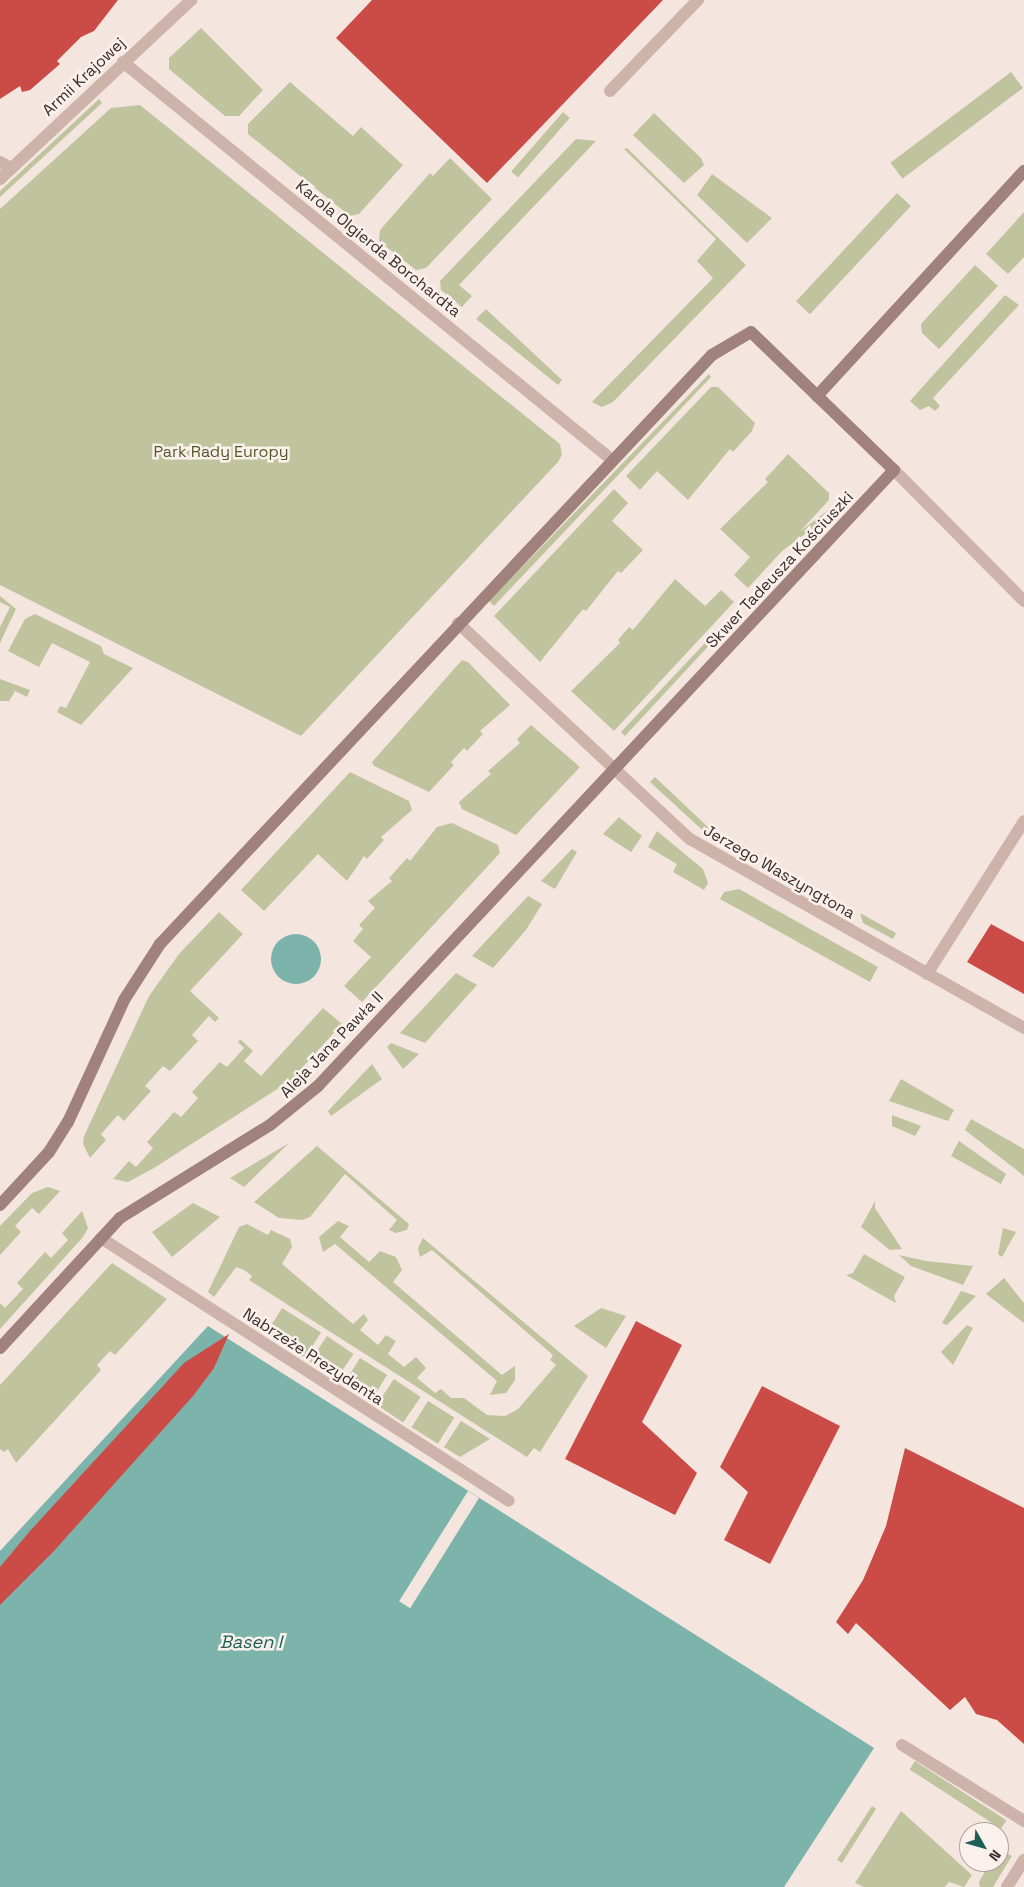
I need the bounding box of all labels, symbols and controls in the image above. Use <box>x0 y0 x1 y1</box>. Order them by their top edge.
street label: Armii Krajowej <box>39 34 129 120</box>
street label: Karola Olgierda Borchardta <box>292 176 464 322</box>
park label: Park Rady Europy <box>153 442 289 462</box>
street label: Skwer Tadeusza Kościuszki <box>702 488 858 652</box>
street label: Jerzego Waszyngtona <box>700 821 858 923</box>
street label: Aleja Jana Pawła II <box>276 988 388 1102</box>
street label: Nabrzeże Prezydenta <box>239 1304 387 1410</box>
water label: Basen I <box>220 1631 282 1653</box>
north arrow <box>959 1822 1009 1872</box>
text: N <box>985 1846 1005 1865</box>

